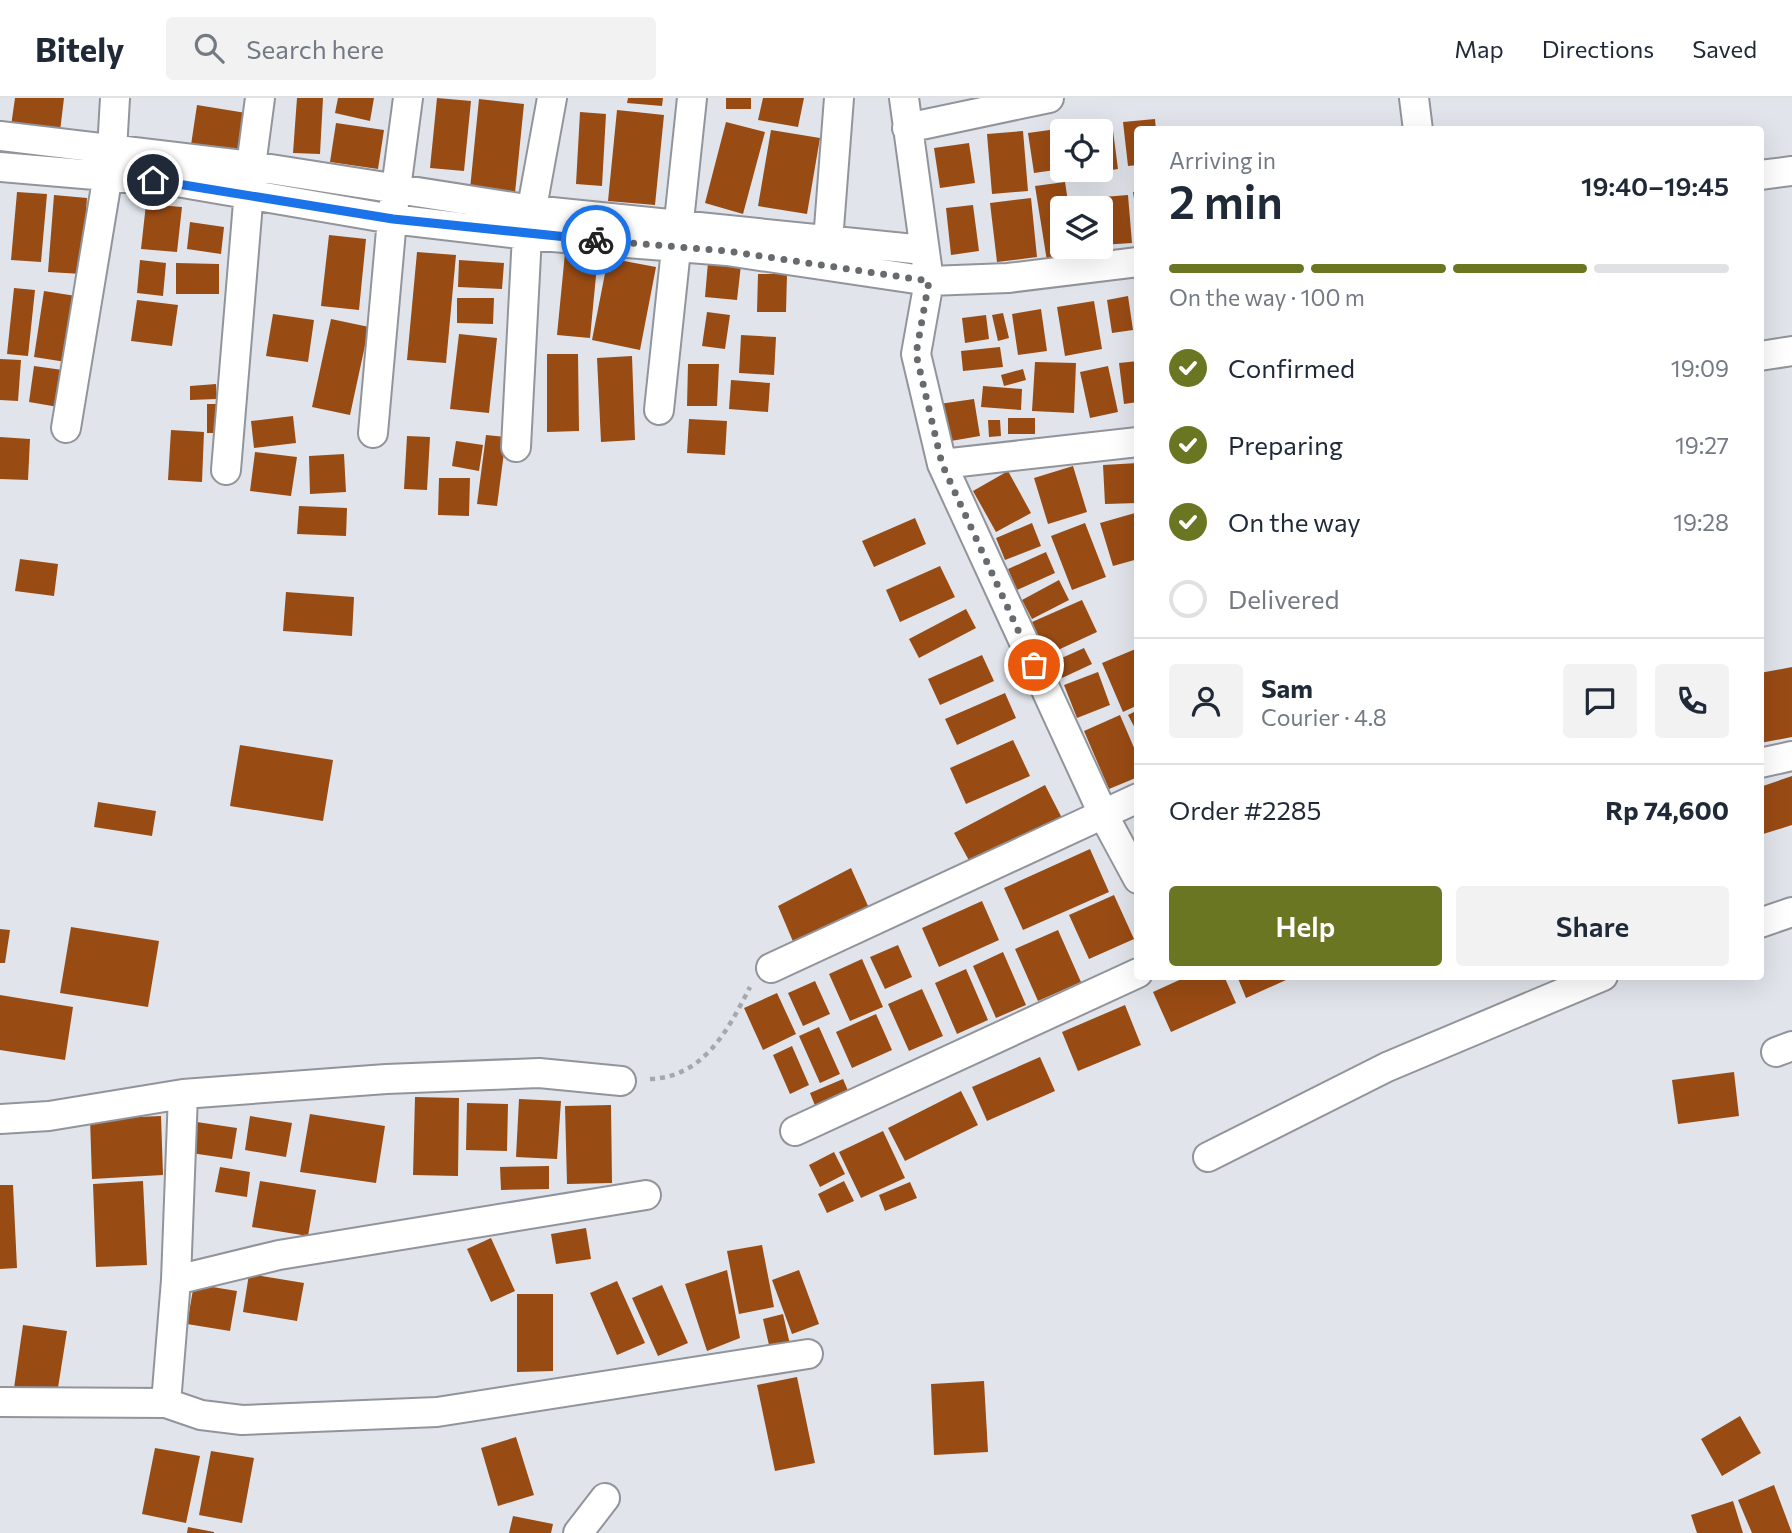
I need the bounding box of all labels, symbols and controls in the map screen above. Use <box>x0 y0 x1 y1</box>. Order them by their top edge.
search box <box>166 17 656 80</box>
text: Bitely <box>35 28 124 69</box>
icon: search <box>190 29 228 67</box>
text: Search here <box>246 33 384 64</box>
text: Map <box>1454 34 1504 63</box>
text: Directions <box>1542 34 1654 63</box>
text: Saved <box>1692 34 1757 63</box>
map controls <box>1050 119 1113 259</box>
button: locate <box>1050 119 1113 182</box>
text: Arriving in <box>1169 146 1276 174</box>
pin <box>123 150 183 210</box>
icon: home <box>134 161 172 199</box>
text: 19:40–19:45 <box>1581 170 1729 201</box>
text: 2 min <box>1169 172 1283 228</box>
button: layers <box>1050 196 1113 259</box>
courier <box>561 205 631 275</box>
icon: bike <box>577 221 615 259</box>
text: On the way · 100 m <box>1169 283 1365 311</box>
icon: check <box>1169 349 1207 387</box>
text: Confirmed <box>1228 352 1355 383</box>
text: 19:09 <box>1671 354 1729 382</box>
icon: check <box>1169 426 1207 464</box>
text: Preparing <box>1228 429 1343 460</box>
text: 19:27 <box>1675 431 1729 459</box>
icon: check <box>1169 503 1207 541</box>
text: On the way <box>1228 506 1361 537</box>
text: 19:28 <box>1673 508 1729 536</box>
text: Delivered <box>1228 583 1339 614</box>
pin <box>1004 635 1064 695</box>
icon: bag <box>1015 646 1053 684</box>
button: person <box>1169 664 1243 738</box>
button: chat <box>1563 664 1637 738</box>
button: phone <box>1655 664 1729 738</box>
text: Sam <box>1261 672 1313 703</box>
text: Courier · 4.8 <box>1261 703 1387 731</box>
text: Order #2285 <box>1169 794 1322 825</box>
text: Rp 74,600 <box>1605 794 1729 825</box>
button: Help <box>1169 886 1442 966</box>
button: Share <box>1456 886 1729 966</box>

